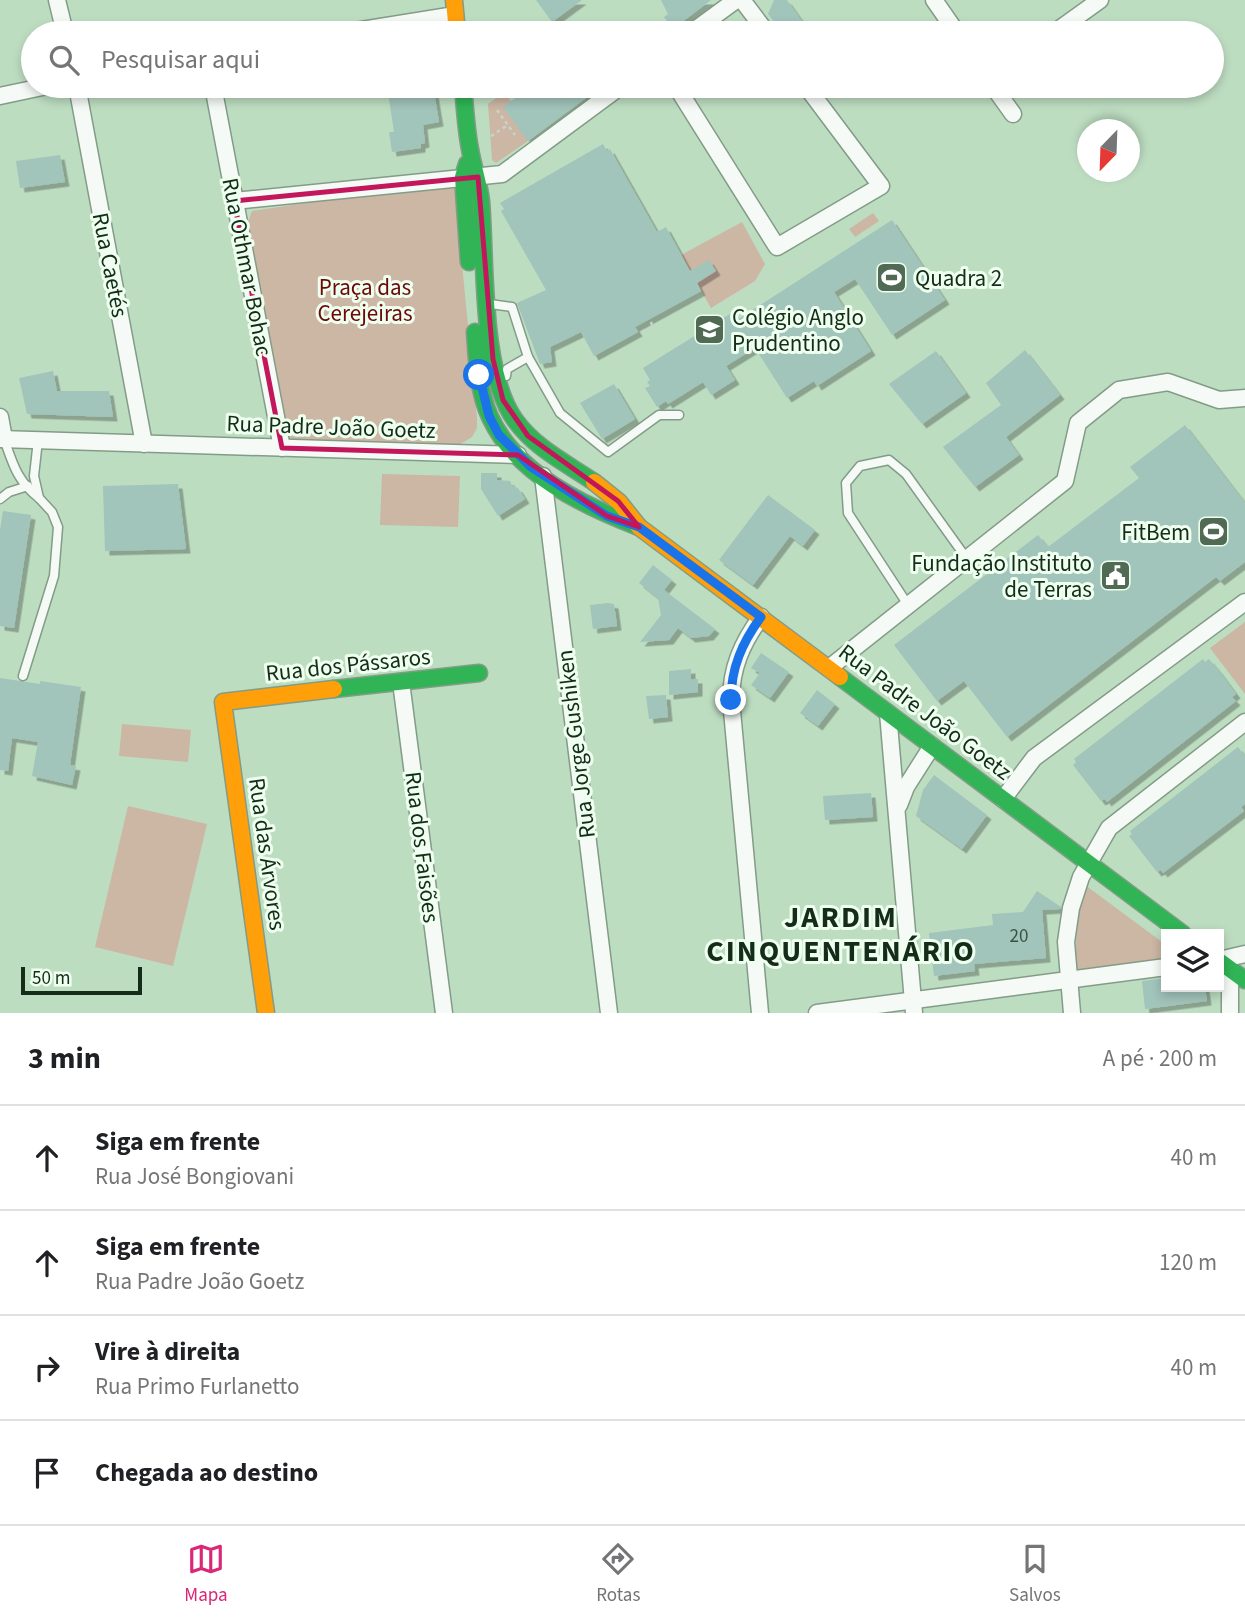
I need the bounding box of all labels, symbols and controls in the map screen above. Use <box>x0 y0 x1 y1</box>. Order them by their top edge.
search box <box>21 21 1224 98</box>
icon: search <box>45 41 83 79</box>
text: Pesquisar aqui <box>101 41 260 78</box>
north arrow <box>1077 119 1140 182</box>
street label: Rua Othmar Bohac <box>214 175 280 359</box>
street label: Rua Caetés <box>84 210 136 320</box>
sports icon: Quadra 2 <box>875 261 909 295</box>
place label: Quadra 2 <box>915 262 1002 295</box>
park label: Praça das Cerejeiras <box>317 271 413 330</box>
place label: Colégio Anglo Prudentino <box>732 301 864 360</box>
school or university icon: Colégio Anglo Prudentino <box>692 313 726 347</box>
route start <box>463 359 494 390</box>
street label: Rua Padre João Goetz <box>226 407 436 447</box>
sports icon: FitBem <box>1196 515 1230 549</box>
place label: FitBem <box>1121 516 1190 549</box>
place label: Fundação Instituto de Terras <box>911 547 1092 606</box>
public building icon: Fundação Instituto de Terras <box>1098 559 1132 593</box>
street label: Rua Padre João Goetz <box>832 636 1019 788</box>
street label: Rua dos Pássaros <box>264 640 432 690</box>
street label: Rua Jorge Gushiken <box>548 648 604 840</box>
route end <box>715 684 746 715</box>
street label: Rua dos Faisões <box>396 769 448 925</box>
street label: Rua das Árvores <box>240 776 294 932</box>
district label: JARDIM CINQUENTENÁRIO <box>706 896 976 973</box>
house number: 20 <box>1010 923 1028 950</box>
map controls <box>1161 929 1224 992</box>
button: layers <box>1161 929 1224 992</box>
scale bar <box>21 964 142 996</box>
text: 50 m <box>32 965 70 992</box>
text: 3 min <box>28 1037 101 1080</box>
text: A pé · 200 m <box>1103 1042 1217 1075</box>
text: Siga em frente <box>95 1123 260 1160</box>
icon: ahead <box>28 1139 66 1177</box>
text: 40 m <box>1170 1141 1217 1174</box>
text: Rua José Bongiovani <box>95 1160 294 1193</box>
text: Siga em frente <box>95 1228 260 1265</box>
icon: ahead <box>28 1244 66 1282</box>
text: 120 m <box>1159 1246 1217 1279</box>
text: Rua Padre João Goetz <box>95 1265 304 1298</box>
text: Vire à direita <box>95 1333 240 1370</box>
icon: right <box>28 1349 66 1387</box>
text: 40 m <box>1170 1351 1217 1384</box>
text: Rua Primo Furlanetto <box>95 1370 300 1403</box>
icon: arrive <box>28 1454 66 1492</box>
text: Chegada ao destino <box>95 1454 318 1491</box>
tab: Mapa <box>184 1540 228 1609</box>
tab: Rotas <box>596 1540 640 1609</box>
tab: Salvos <box>1009 1540 1061 1609</box>

